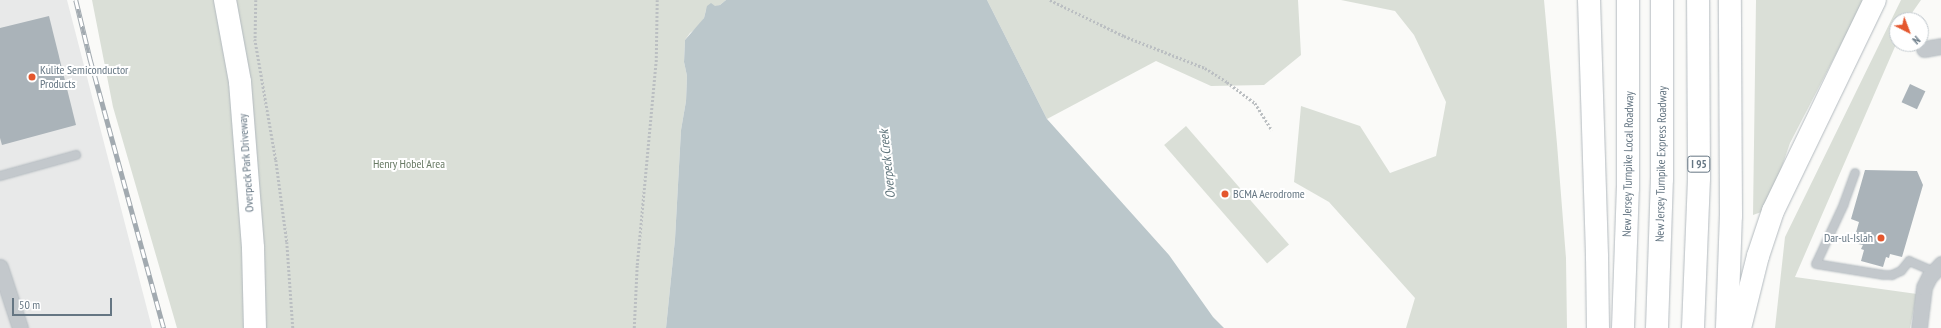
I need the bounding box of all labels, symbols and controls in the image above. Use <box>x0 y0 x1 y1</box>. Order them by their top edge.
north arrow <box>1889 12 1929 52</box>
text: N <box>1909 33 1923 47</box>
place label: Kulite Semiconductor Products <box>40 63 128 91</box>
marker: Kulite Semiconductor Products <box>27 72 37 82</box>
street label: New Jersey Turnpike Express Roadway <box>1652 85 1670 243</box>
street label: New Jersey Turnpike Local Roadway <box>1620 90 1636 238</box>
street label: Overpeck Park Driveway <box>235 113 257 213</box>
water label: Overpeck Creek <box>877 129 899 199</box>
road number: I 95 <box>1687 155 1711 173</box>
park label: Henry Hobel Area <box>373 157 445 171</box>
place label: BCMA Aerodrome <box>1233 187 1305 201</box>
marker: BCMA Aerodrome <box>1220 189 1230 199</box>
place label: Dar-ul-Islah <box>1824 231 1873 245</box>
marker: Dar-ul-Islah <box>1876 233 1886 243</box>
scale bar <box>14 290 114 316</box>
text: 50 m <box>19 297 40 312</box>

